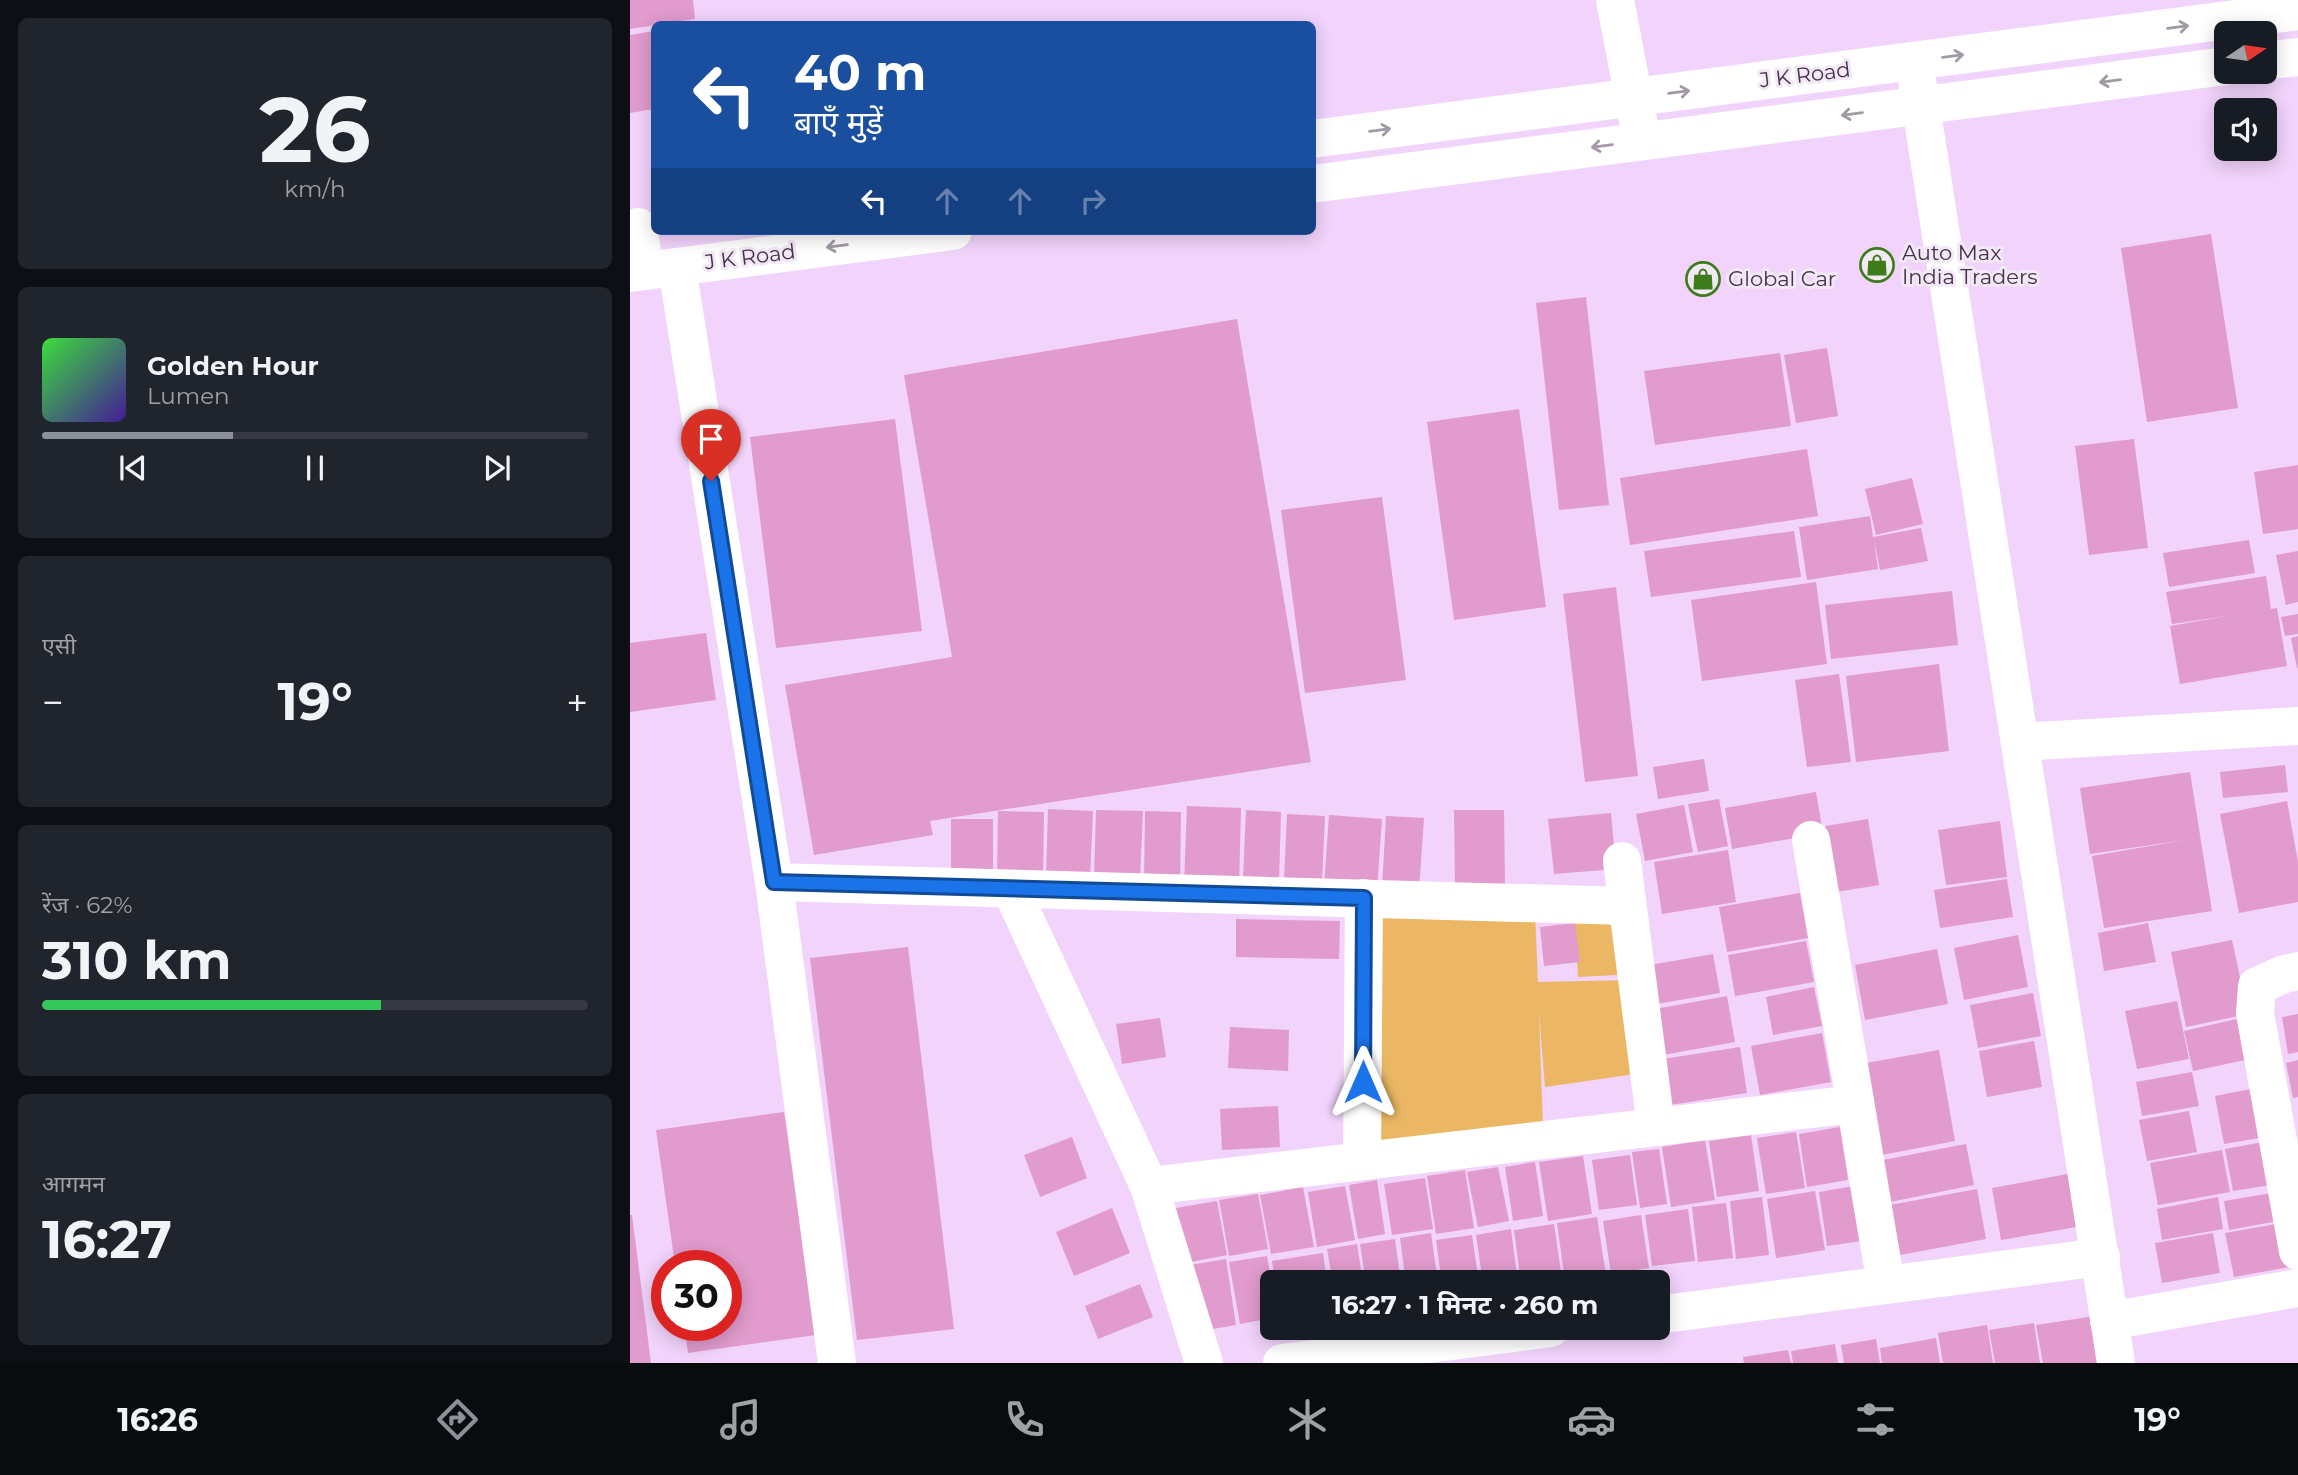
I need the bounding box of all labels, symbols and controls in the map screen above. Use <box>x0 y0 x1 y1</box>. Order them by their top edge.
one-way arrow <box>2167 20 2189 33</box>
north arrow <box>2214 21 2277 84</box>
map controls <box>2214 21 2277 161</box>
text: 40 m <box>794 43 926 102</box>
icon: left <box>679 49 770 140</box>
one-way arrow <box>1941 50 1964 63</box>
street label: J K Road <box>1757 57 1852 93</box>
text: 26 <box>259 74 371 185</box>
one-way arrow <box>2099 74 2122 87</box>
one-way arrow <box>1667 85 1690 98</box>
button: sound <box>2214 98 2277 161</box>
text: बाएँ मुड़ें <box>794 103 883 142</box>
one-way arrow <box>1841 107 1864 120</box>
one-way arrow <box>1368 124 1391 137</box>
one-way arrow <box>1591 140 1614 153</box>
text: km/h <box>284 175 346 203</box>
icon: left <box>855 182 893 220</box>
icon: ahead <box>928 182 966 220</box>
icon: ahead <box>1001 182 1039 220</box>
icon: right <box>1074 182 1112 220</box>
street label: J K Road <box>702 239 797 275</box>
one-way arrow <box>826 240 848 253</box>
place label: Auto Max India Traders <box>1902 240 2038 289</box>
shop icon: Auto Max India Traders <box>1858 246 1896 284</box>
shop icon: Global Car <box>1684 260 1722 298</box>
place label: Global Car <box>1728 266 1836 291</box>
text: Golden Hour <box>147 350 319 382</box>
text: Lumen <box>147 382 230 410</box>
pin <box>681 409 741 481</box>
icon: arrive <box>692 420 730 458</box>
icon: previous <box>114 449 152 487</box>
icon: pause <box>296 449 334 487</box>
icon: next <box>478 449 516 487</box>
text: एसी <box>42 632 76 660</box>
text: 19° <box>277 670 353 733</box>
text: − <box>42 679 64 726</box>
text: + <box>566 679 588 726</box>
text: रेंज · 62% <box>42 891 133 919</box>
text: 310 km <box>42 929 232 992</box>
position arrow <box>1326 1045 1400 1119</box>
text: आगमन <box>42 1170 105 1198</box>
text: 16:27 <box>42 1208 172 1271</box>
speed limit sign: 30 <box>651 1250 742 1341</box>
text: 16:27 · 1 मिनट · 260 m <box>1332 1289 1598 1321</box>
icon: directions <box>433 1395 482 1444</box>
icon: music <box>716 1395 765 1444</box>
icon: phone <box>1000 1395 1049 1444</box>
icon: climate <box>1283 1395 1332 1444</box>
icon: car <box>1567 1395 1616 1444</box>
icon: filters <box>1851 1395 1900 1444</box>
text: 16:26 <box>117 1400 198 1439</box>
text: 19° <box>2134 1400 2181 1439</box>

